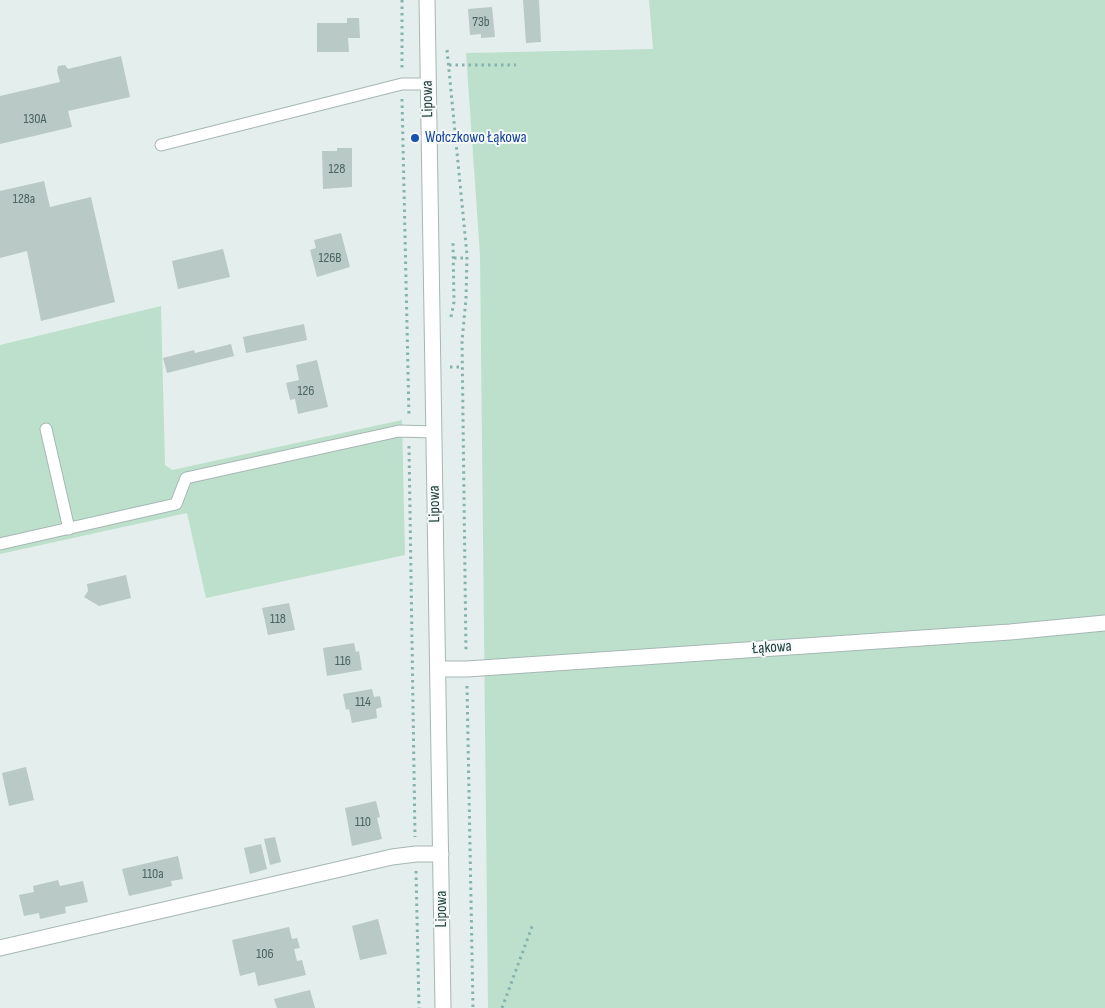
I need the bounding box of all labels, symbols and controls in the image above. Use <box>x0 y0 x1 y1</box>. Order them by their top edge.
house number: 73b <box>472 14 490 30</box>
street label: Lipowa <box>418 80 438 118</box>
house number: 130A <box>24 111 46 127</box>
place label: Wołczkowo Łąkowa <box>425 128 527 148</box>
marker: Wołczkowo Łąkowa <box>409 132 421 144</box>
house number: 128 <box>329 161 345 177</box>
house number: 128a <box>13 191 35 207</box>
house number: 126B <box>318 250 342 266</box>
house number: 126 <box>298 383 314 399</box>
street label: Lipowa <box>425 485 445 523</box>
house number: 118 <box>270 611 286 627</box>
street label: Łąkowa <box>752 637 792 659</box>
house number: 116 <box>335 653 351 669</box>
house number: 114 <box>355 694 371 710</box>
house number: 110 <box>355 814 371 830</box>
house number: 110a <box>142 866 164 882</box>
street label: Lipowa <box>432 890 452 928</box>
house number: 106 <box>256 946 274 962</box>

